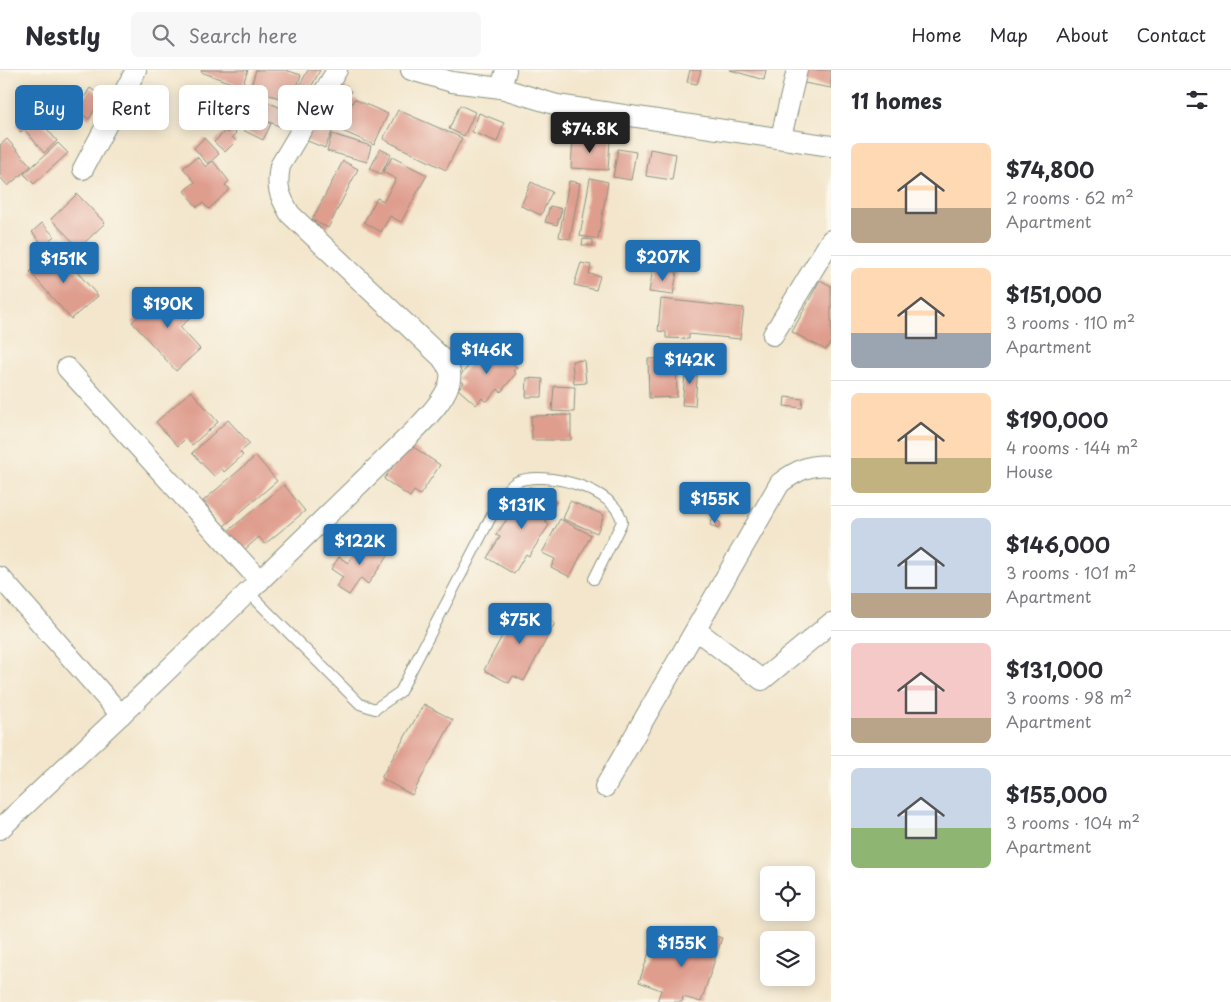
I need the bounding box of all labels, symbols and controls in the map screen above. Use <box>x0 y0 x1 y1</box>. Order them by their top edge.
search box <box>131 12 481 57</box>
text: Nestly <box>25 17 101 53</box>
icon: search <box>149 21 177 49</box>
text: Search here <box>189 21 297 49</box>
text: Home <box>911 21 961 48</box>
text: Map <box>989 21 1028 48</box>
text: About <box>1056 21 1108 48</box>
text: Contact <box>1136 21 1206 48</box>
text: 11 homes <box>851 84 942 116</box>
chip: Buy <box>15 85 83 130</box>
chip: Rent <box>93 85 169 130</box>
chip: Filters <box>179 85 268 130</box>
chip: New <box>278 85 352 130</box>
icon: filters <box>1183 86 1211 114</box>
pin: $74.8K <box>549 112 631 154</box>
text: $74.8K <box>562 116 618 140</box>
text: $74,800 <box>1006 153 1094 185</box>
icon: home <box>891 163 951 223</box>
text: 2 rooms · 62 m² <box>1006 185 1134 209</box>
text: Apartment <box>1006 209 1091 233</box>
pin: $207K <box>628 240 698 282</box>
pin: $151K <box>29 242 99 284</box>
text: $207K <box>636 244 690 268</box>
text: $151K <box>41 246 87 270</box>
text: $151,000 <box>1006 278 1102 310</box>
pin: $190K <box>133 286 203 329</box>
icon: home <box>891 288 951 348</box>
text: $190K <box>143 291 193 315</box>
text: 3 rooms · 110 m² <box>1006 310 1135 334</box>
pin: $146K <box>452 332 522 375</box>
text: Apartment <box>1006 334 1091 358</box>
text: $146K <box>461 337 513 361</box>
pin: $142K <box>655 342 725 385</box>
text: $142K <box>665 347 715 371</box>
text: $190,000 <box>1006 403 1108 435</box>
icon: home <box>891 413 951 473</box>
text: 4 rooms · 144 m² <box>1006 435 1138 459</box>
text: House <box>1006 459 1053 483</box>
pin: $155K <box>680 482 750 524</box>
text: $155K <box>690 486 740 510</box>
pin: $131K <box>487 488 557 530</box>
text: $131K <box>499 492 545 516</box>
pin: $122K <box>325 524 395 566</box>
text: $122K <box>334 528 386 552</box>
text: $146,000 <box>1006 528 1110 560</box>
icon: home <box>891 538 951 598</box>
text: 3 rooms · 101 m² <box>1006 560 1137 584</box>
text: Apartment <box>1006 584 1091 608</box>
pin: $75K <box>490 602 550 645</box>
text: $75K <box>499 607 541 631</box>
text: $131,000 <box>1006 653 1103 685</box>
icon: home <box>891 663 951 723</box>
text: 3 rooms · 98 m² <box>1006 685 1132 709</box>
text: Apartment <box>1006 709 1091 733</box>
text: $155,000 <box>1006 778 1107 810</box>
icon: home <box>891 788 951 848</box>
text: 3 rooms · 104 m² <box>1006 810 1140 834</box>
text: Apartment <box>1006 834 1091 858</box>
map controls <box>760 866 815 986</box>
button: locate <box>760 866 815 921</box>
pin: $155K <box>647 926 717 968</box>
text: $155K <box>657 930 707 954</box>
button: layers <box>760 931 815 986</box>

